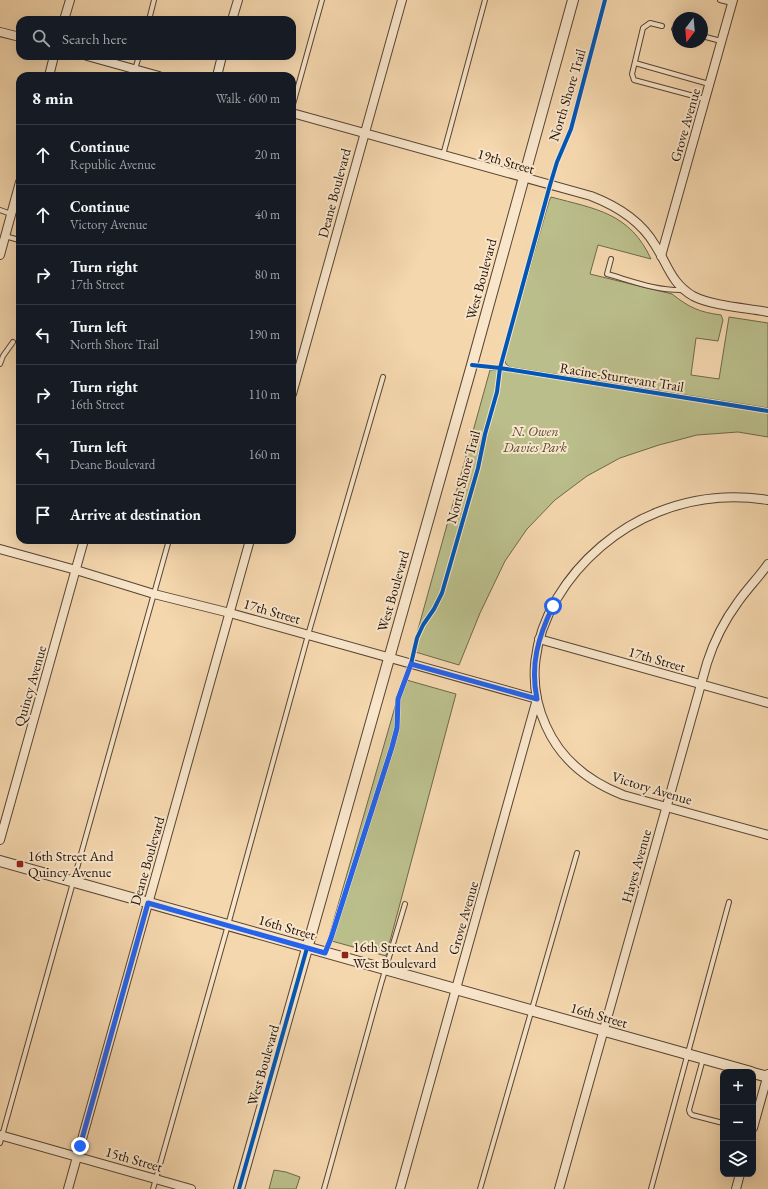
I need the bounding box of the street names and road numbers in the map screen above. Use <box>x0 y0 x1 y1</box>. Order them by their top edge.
street label: North Shore Trail <box>544 46 590 143</box>
street label: Grove Avenue <box>666 86 704 164</box>
street label: 19th Street <box>475 144 537 178</box>
street label: Deane Boulevard <box>313 145 355 240</box>
street label: West Boulevard <box>462 236 501 322</box>
street label: Racine-Sturtevant Trail <box>559 358 686 396</box>
street label: North Shore Trail <box>442 428 484 526</box>
street label: West Boulevard <box>373 548 413 633</box>
street label: 17th Street <box>241 594 303 628</box>
street label: 17th Street <box>626 642 688 676</box>
street label: Quincy Avenue <box>10 643 50 729</box>
street label: Victory Avenue <box>610 767 695 809</box>
street label: Deane Boulevard <box>126 813 169 908</box>
street label: Hayes Avenue <box>617 827 655 905</box>
street label: Grove Avenue <box>444 879 482 957</box>
street label: 16th Street <box>256 910 318 944</box>
street label: 16th Street <box>568 998 630 1032</box>
street label: West Boulevard <box>243 1022 283 1107</box>
street label: 15th Street <box>103 1142 165 1176</box>

